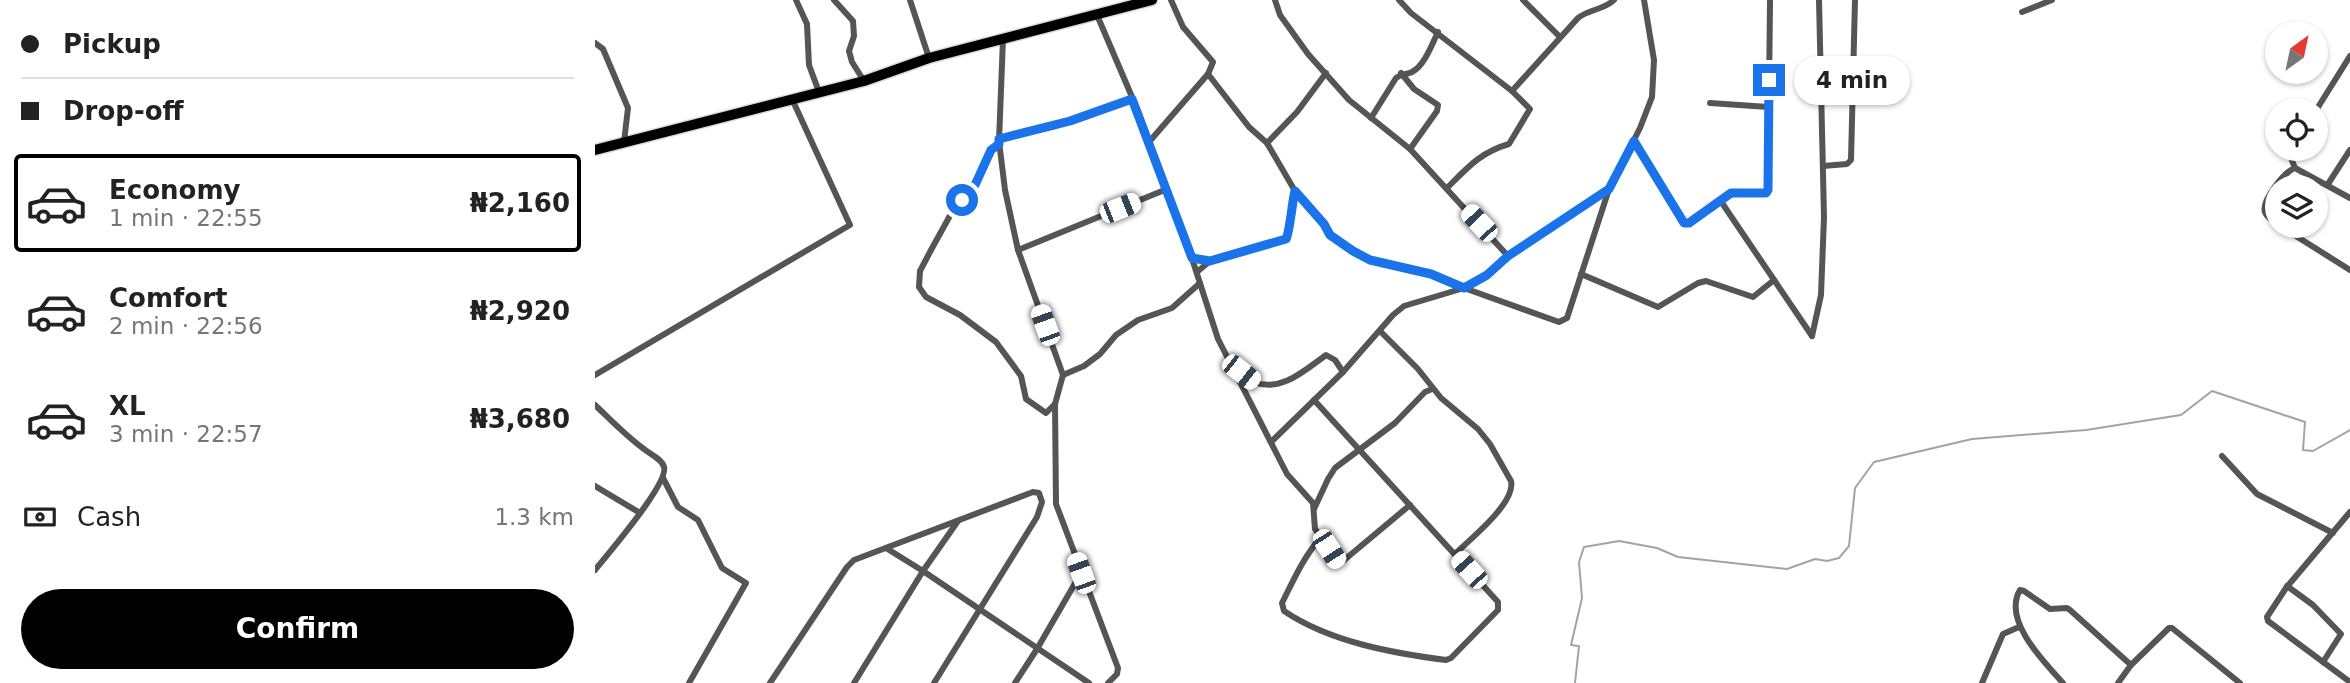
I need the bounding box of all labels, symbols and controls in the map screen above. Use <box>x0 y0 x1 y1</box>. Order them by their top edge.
north arrow <box>2265 21 2327 84</box>
map controls <box>2265 21 2328 238</box>
text: Pickup <box>63 29 161 59</box>
callout: 4 min <box>1793 56 1909 104</box>
route end <box>1753 64 1785 96</box>
text: 4 min <box>1816 67 1888 93</box>
text: Drop-off <box>63 96 184 126</box>
button: locate <box>2265 98 2328 161</box>
icon: car <box>25 172 88 235</box>
text: Economy <box>109 175 240 205</box>
button: layers <box>2265 175 2328 238</box>
route start <box>946 184 978 216</box>
text: ₦2,160 <box>470 188 570 218</box>
car <box>1097 190 1144 226</box>
car <box>1457 200 1502 246</box>
text: 1 min · 22:55 <box>109 205 263 231</box>
icon: car <box>25 280 88 343</box>
text: Comfort <box>109 283 227 313</box>
text: ₦2,920 <box>470 296 570 326</box>
car <box>1028 302 1063 348</box>
text: 2 min · 22:56 <box>109 313 263 339</box>
car <box>1218 351 1265 393</box>
icon: car <box>25 388 88 451</box>
text: XL <box>109 391 146 421</box>
text: ₦3,680 <box>470 404 570 434</box>
text: 3 min · 22:57 <box>109 421 263 447</box>
icon: cash <box>21 498 59 536</box>
text: Cash <box>77 502 141 532</box>
text: 1.3 km <box>494 504 574 530</box>
car <box>1309 526 1350 572</box>
car <box>1448 547 1491 593</box>
car <box>1064 550 1099 596</box>
button: Confirm <box>21 589 574 669</box>

